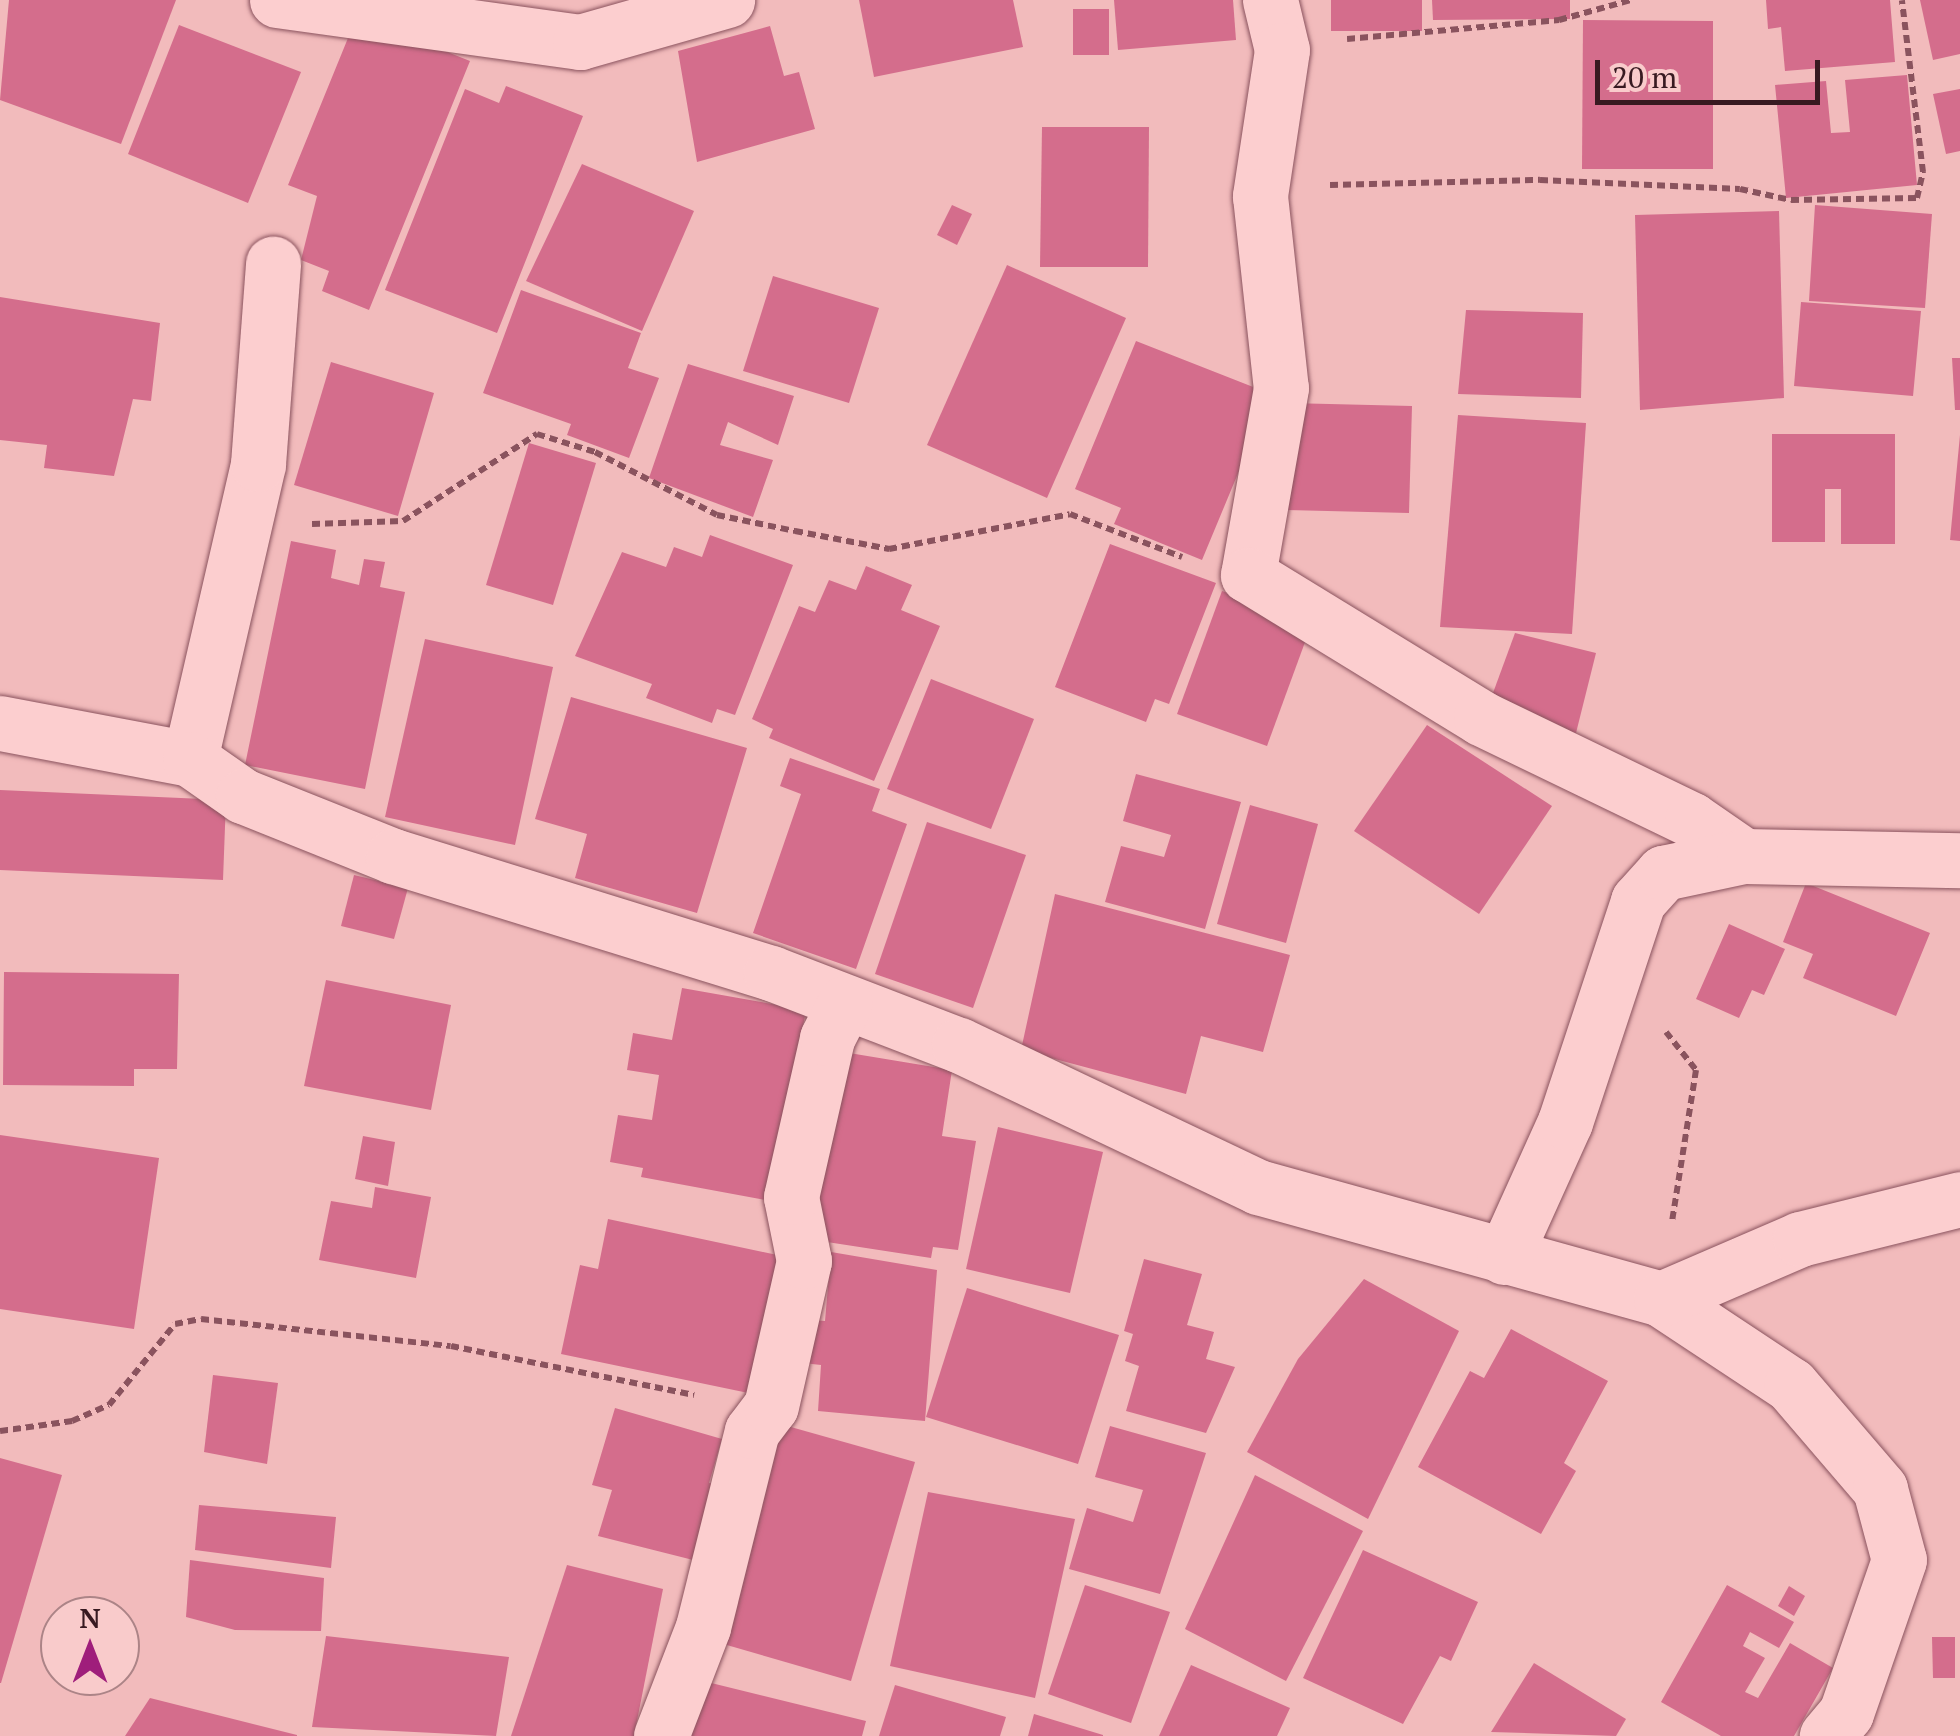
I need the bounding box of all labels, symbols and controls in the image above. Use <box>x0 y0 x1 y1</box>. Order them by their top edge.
scale bar <box>1600 40 1825 102</box>
text: 20 m <box>1612 57 1677 97</box>
north arrow <box>40 1596 140 1696</box>
text: N <box>79 1599 101 1636</box>

